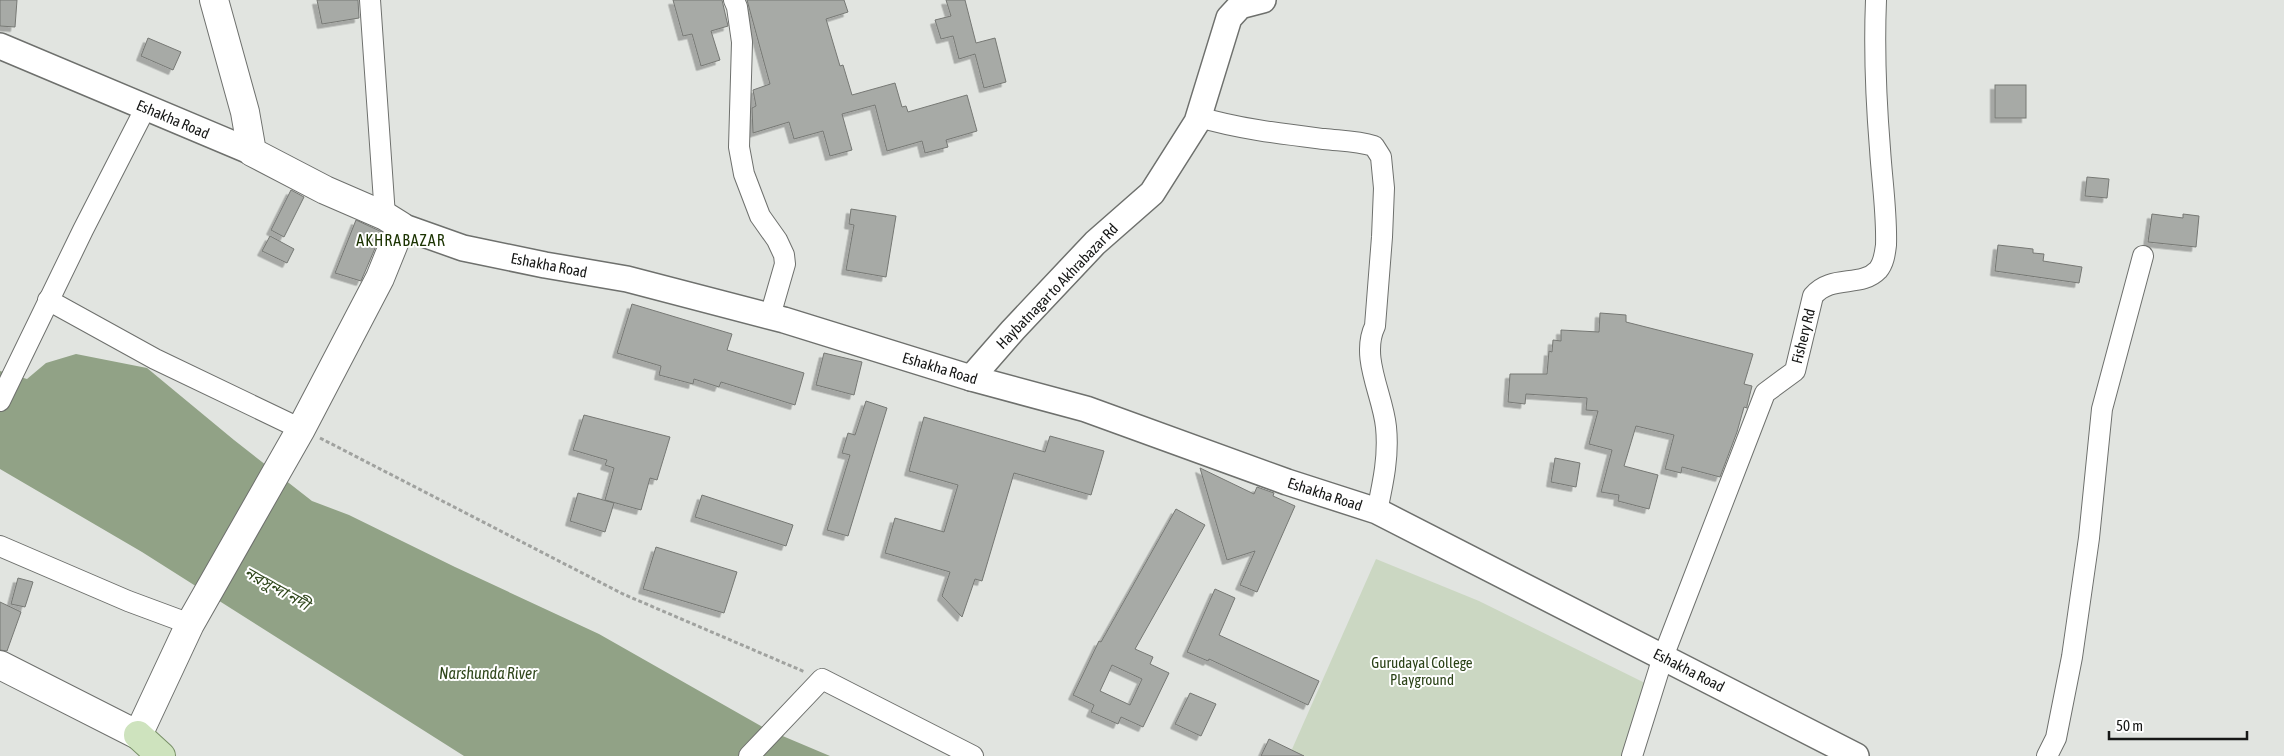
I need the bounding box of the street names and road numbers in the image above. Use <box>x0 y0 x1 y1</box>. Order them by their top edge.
street label: Eshakha Road <box>134 96 212 142</box>
street label: Haybatnagar to Akhrabazar Rd <box>993 220 1121 352</box>
street label: Eshakha Road <box>509 249 589 281</box>
street label: Fishery Rd <box>1788 307 1818 365</box>
street label: Eshakha Road <box>900 349 980 387</box>
street label: Eshakha Road <box>1286 474 1364 514</box>
street label: Eshakha Road <box>1651 645 1727 695</box>

